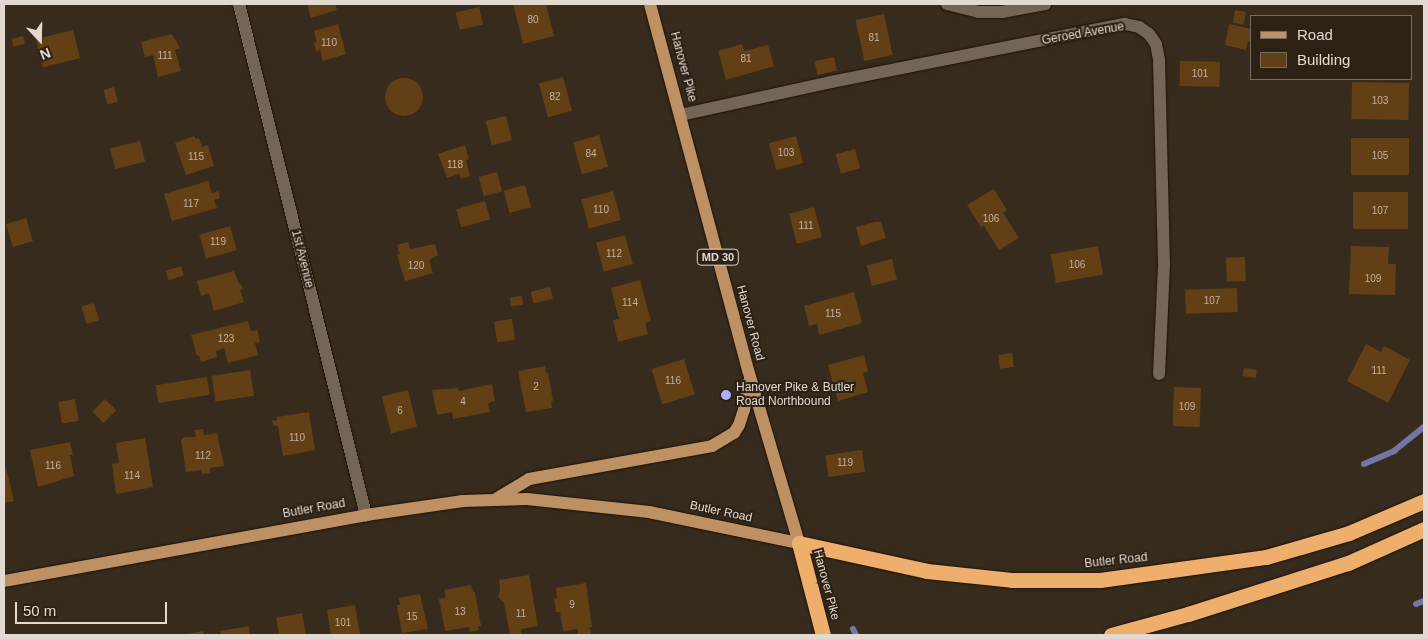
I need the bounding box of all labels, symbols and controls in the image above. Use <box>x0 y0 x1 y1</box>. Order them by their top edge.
house number: 80 <box>527 14 539 26</box>
north arrow <box>15 15 65 65</box>
legend <box>1250 15 1413 80</box>
street label: Geroed Avenue <box>1040 20 1126 48</box>
text: Road <box>1297 26 1333 43</box>
street label: Hanover Pike <box>667 30 699 104</box>
house number: 81 <box>868 32 880 44</box>
house number: 110 <box>321 37 337 49</box>
text: N <box>38 45 53 63</box>
house number: 111 <box>157 50 173 62</box>
text: Building <box>1297 51 1350 68</box>
house number: 81 <box>740 53 752 65</box>
house number: 101 <box>1192 68 1208 80</box>
house number: 82 <box>549 91 561 103</box>
house number: 103 <box>1372 95 1388 107</box>
house number: 103 <box>778 147 794 159</box>
house number: 84 <box>585 148 597 160</box>
house number: 105 <box>1372 150 1388 162</box>
house number: 115 <box>188 151 204 163</box>
house number: 118 <box>447 159 463 171</box>
house number: 117 <box>183 198 199 210</box>
house number: 110 <box>593 204 609 216</box>
house number: 107 <box>1372 205 1388 217</box>
house number: 106 <box>983 213 999 225</box>
house number: 111 <box>798 220 814 232</box>
street label: 1st Avenue <box>288 228 316 290</box>
house number: 119 <box>210 236 226 248</box>
house number: 112 <box>606 248 622 260</box>
road number: MD 30 <box>697 248 739 266</box>
house number: 106 <box>1069 259 1085 271</box>
house number: 120 <box>408 260 424 272</box>
house number: 109 <box>1365 273 1381 285</box>
street label: Hanover Road <box>733 284 767 362</box>
house number: 107 <box>1204 295 1220 307</box>
house number: 114 <box>622 297 638 309</box>
house number: 115 <box>825 308 841 320</box>
house number: 123 <box>218 333 234 345</box>
house number: 111 <box>1371 365 1387 377</box>
house number: 116 <box>665 375 681 387</box>
house number: 2 <box>533 381 539 393</box>
place label: Hanover Pike & Butler Road Northbound <box>736 381 854 409</box>
marker: Hanover Pike & Butler Road Northbound <box>720 389 732 401</box>
house number: 4 <box>460 396 466 408</box>
house number: 109 <box>1179 401 1195 413</box>
house number: 6 <box>397 405 403 417</box>
house number: 110 <box>289 432 305 444</box>
house number: 112 <box>195 450 211 462</box>
house number: 119 <box>837 457 853 469</box>
house number: 116 <box>45 460 61 472</box>
house number: 114 <box>124 470 140 482</box>
street label: Butler Road <box>282 496 346 522</box>
street label: Butler Road <box>689 498 753 526</box>
street label: Hanover Pike <box>810 548 842 622</box>
street label: Butler Road <box>1084 551 1148 571</box>
scale bar <box>18 592 170 624</box>
house number: 9 <box>569 599 575 611</box>
text: 50 m <box>23 602 56 619</box>
house number: 13 <box>454 606 466 618</box>
house number: 11 <box>516 608 526 620</box>
house number: 15 <box>406 611 418 623</box>
house number: 101 <box>335 617 351 629</box>

